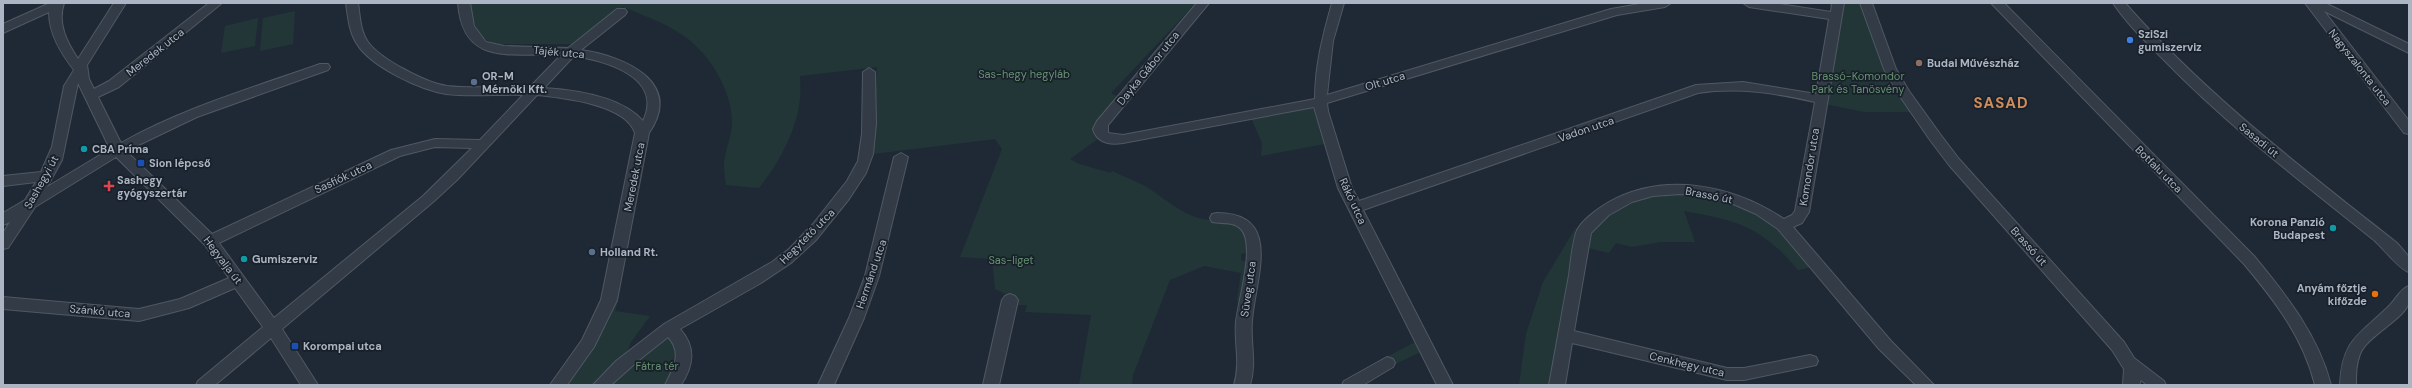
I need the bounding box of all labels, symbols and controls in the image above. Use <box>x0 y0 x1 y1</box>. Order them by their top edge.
street label: Meredek utca <box>123 25 187 79</box>
street label: Nagyszalonta utca <box>2326 26 2394 108</box>
place label: SziSzi gumiszerviz <box>2138 27 2202 54</box>
street label: Dayka Gábor utca <box>1114 28 1182 108</box>
marker: SziSzi gumiszerviz <box>2125 35 2135 45</box>
street label: Tájék utca <box>533 43 585 61</box>
place label: Budai Művészház <box>1927 56 2019 70</box>
marker: Budai Művészház <box>1914 58 1924 68</box>
park label: Sas-hegy hegyláb <box>978 67 1070 81</box>
street label: Olt utca <box>1363 68 1407 94</box>
place label: OR-M Mérnöki Kft. <box>482 69 547 96</box>
park label: Brassó-Komondor Park és Tanösvény <box>1812 69 1904 96</box>
marker: OR-M Mérnöki Kft. <box>469 77 479 87</box>
district label: SASAD <box>1974 93 2029 113</box>
street label: Vadon utca <box>1556 113 1616 145</box>
street label: Sasadi út <box>2236 120 2282 160</box>
street label: Komondor utca <box>1796 127 1822 207</box>
street label: Meredek utca <box>620 141 648 213</box>
place label: CBA Príma <box>92 142 148 156</box>
street label: Botfalu utca <box>2132 142 2186 196</box>
marker: CBA Príma <box>79 144 89 154</box>
street label: Sashegyi út <box>21 153 61 211</box>
place label: Sion lépcső <box>149 156 211 170</box>
marker: Sion lépcső <box>136 158 146 168</box>
street label: Sasfiók utca <box>312 158 374 196</box>
place label: Sashegy gyógyszertár <box>117 173 188 200</box>
street label: Rákó utca <box>1336 176 1370 226</box>
marker: Sashegy gyógyszertár <box>104 181 114 191</box>
street label: Brassó út <box>1684 184 1734 206</box>
street label: Hegytető utca <box>776 205 838 267</box>
place label: Korona Panzió Budapest <box>2250 215 2325 242</box>
marker: Korona Panzió Budapest <box>2328 223 2338 233</box>
street label: Brassó út <box>2008 224 2050 268</box>
street label: Hegyalja út <box>200 233 246 287</box>
street label: Hermánd utca <box>853 237 889 311</box>
place label: Holland Rt. <box>600 245 658 259</box>
marker: Holland Rt. <box>587 247 597 257</box>
place label: Gumiszerviz <box>252 252 318 266</box>
park label: Sas-liget <box>988 253 1034 267</box>
marker: Gumiszerviz <box>239 254 249 264</box>
street label: Süveg utca <box>1237 260 1259 318</box>
place label: Anyám főztje kifőzde <box>2297 281 2367 308</box>
marker: Anyám főztje kifőzde <box>2370 289 2380 299</box>
street label: Szánkó utca <box>69 301 131 321</box>
place label: Korompai utca <box>303 339 382 353</box>
marker: Korompai utca <box>290 341 300 351</box>
street label: Cenkhegy utca <box>1648 349 1726 379</box>
park label: Fátra tér <box>635 359 679 373</box>

